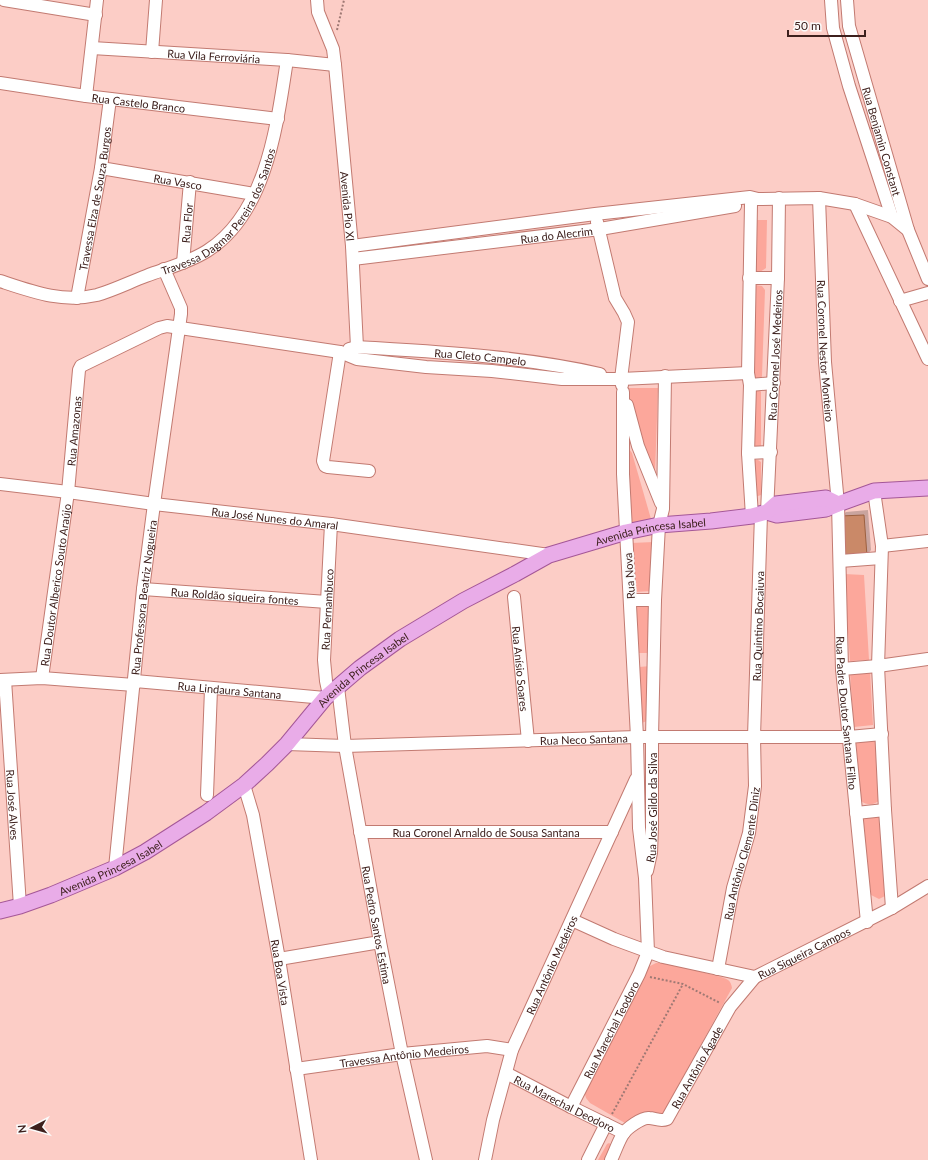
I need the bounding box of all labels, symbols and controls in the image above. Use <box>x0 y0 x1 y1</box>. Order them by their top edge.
scale bar <box>788 12 865 38</box>
text: 50 m <box>794 18 821 33</box>
street label: Rua Vila Ferroviária <box>167 46 261 65</box>
street label: Rua Benjamin Constant <box>860 85 904 197</box>
street label: Rua Castelo Branco <box>91 90 186 114</box>
street label: Travessa Elza de Souza Burgos <box>76 125 113 272</box>
street label: Travessa Dagmar Pereira dos Santos <box>159 147 277 277</box>
street label: Rua Vasco <box>153 171 203 192</box>
street label: Avenida Pio XI <box>339 171 358 242</box>
street label: Rua Flor <box>178 203 195 244</box>
street label: Rua do Alecrim <box>520 223 593 245</box>
street label: Rua Coronel Nestor Monteiro <box>815 280 837 422</box>
street label: Rua Coronel José Medeiros <box>765 289 784 421</box>
street label: Rua Cleto Campelo <box>434 345 527 367</box>
street label: Rua Amazonas <box>64 395 83 467</box>
street label: Rua Doutor Alberico Souto Araújo <box>37 503 73 667</box>
street label: Rua José Nunes do Amaral <box>211 504 339 531</box>
street label: Avenida Princesa Isabel <box>593 515 706 547</box>
street label: Rua Professora Beatriz Nogueira <box>128 519 158 676</box>
street label: Rua Nova <box>621 552 637 600</box>
street label: Rua Pernambuco <box>318 568 335 651</box>
street label: Rua Quintino Bocaiuva <box>749 571 766 682</box>
street label: Rua Roldão siqueira fontes <box>170 584 299 606</box>
street label: Rua Anísio Soares <box>510 626 532 712</box>
street label: Avenida Princesa Isabel <box>314 629 410 709</box>
street label: Rua Padre Doutor Santana Filho <box>835 636 860 790</box>
street label: Rua Lindaura Santana <box>177 678 282 701</box>
street label: Rua Neco Santana <box>540 731 628 746</box>
street label: Rua José Gildo da Silva <box>643 752 659 864</box>
street label: Rua José Alves <box>4 769 22 841</box>
street label: Rua Antônio Clemente Diniz <box>721 786 761 921</box>
street label: Rua Coronel Arnaldo de Sousa Santana <box>392 826 580 839</box>
street label: Avenida Princesa Isabel <box>57 837 164 897</box>
street label: Rua Pedro Santos Estima <box>360 865 395 985</box>
street label: Rua Antônio Medeiros <box>523 913 579 1016</box>
street label: Rua Siqueira Campos <box>755 924 852 981</box>
street label: Rua Boa Vista <box>269 938 293 1006</box>
street label: Rua Marechal Teodoro <box>580 979 641 1081</box>
street label: Rua Antônio Ágade <box>668 1023 725 1110</box>
street label: Travessa Antônio Medeiros <box>339 1041 470 1069</box>
street label: Rua Marechal Deodoro <box>512 1072 617 1134</box>
north arrow <box>12 1108 52 1148</box>
text: N <box>15 1124 28 1134</box>

